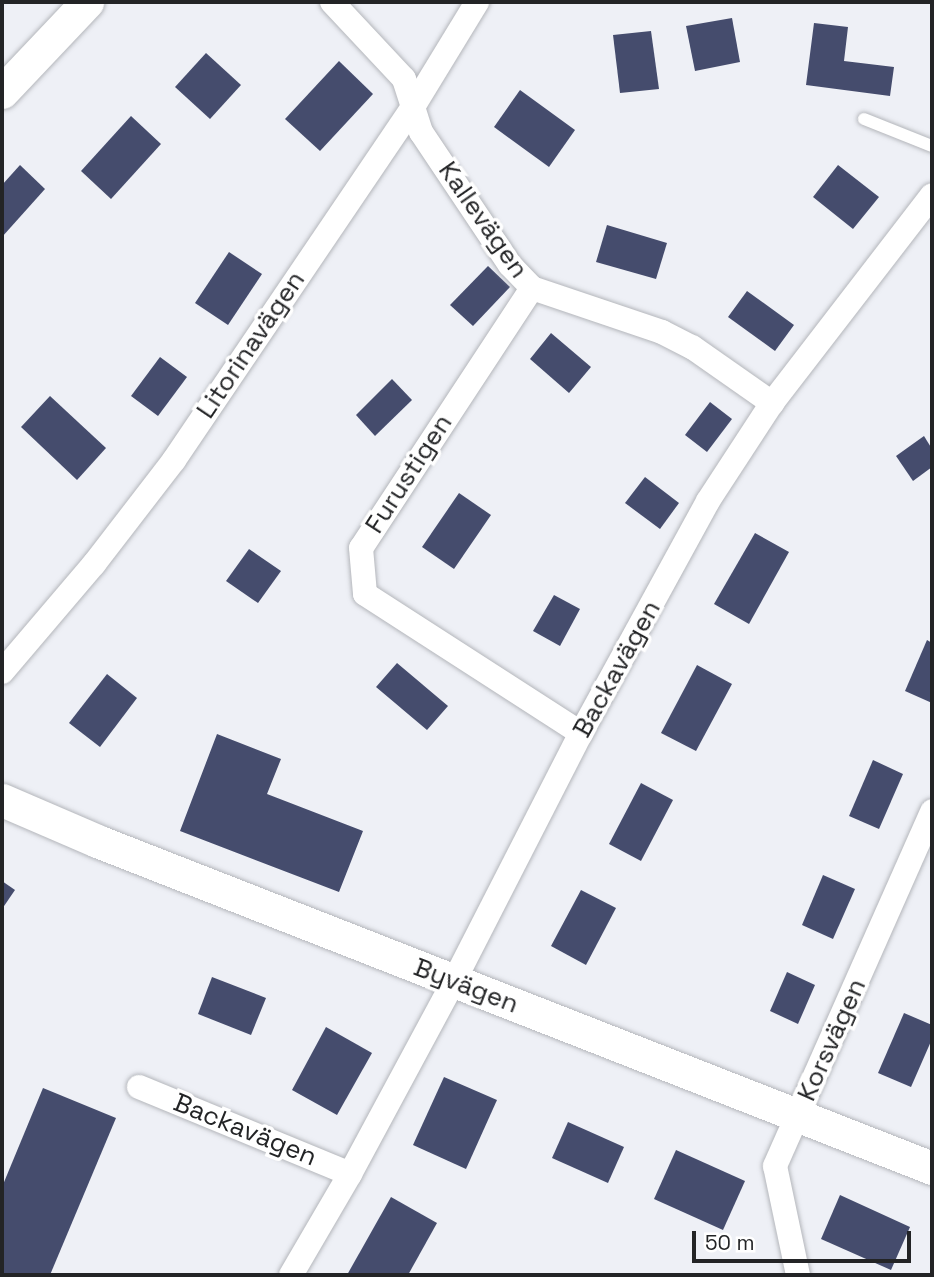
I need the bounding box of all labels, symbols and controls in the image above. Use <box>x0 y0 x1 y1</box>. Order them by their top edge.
street label: Kallevägen <box>432 156 534 284</box>
street label: Litorinavägen <box>190 266 312 424</box>
street label: Furustigen <box>359 409 459 539</box>
street label: Backavägen <box>567 595 667 743</box>
street label: Byvägen <box>409 952 523 1020</box>
street label: Korsvägen <box>791 974 873 1106</box>
street label: Backavägen <box>169 1087 321 1173</box>
scale bar <box>696 1218 915 1262</box>
text: 50 m <box>705 1229 755 1256</box>

